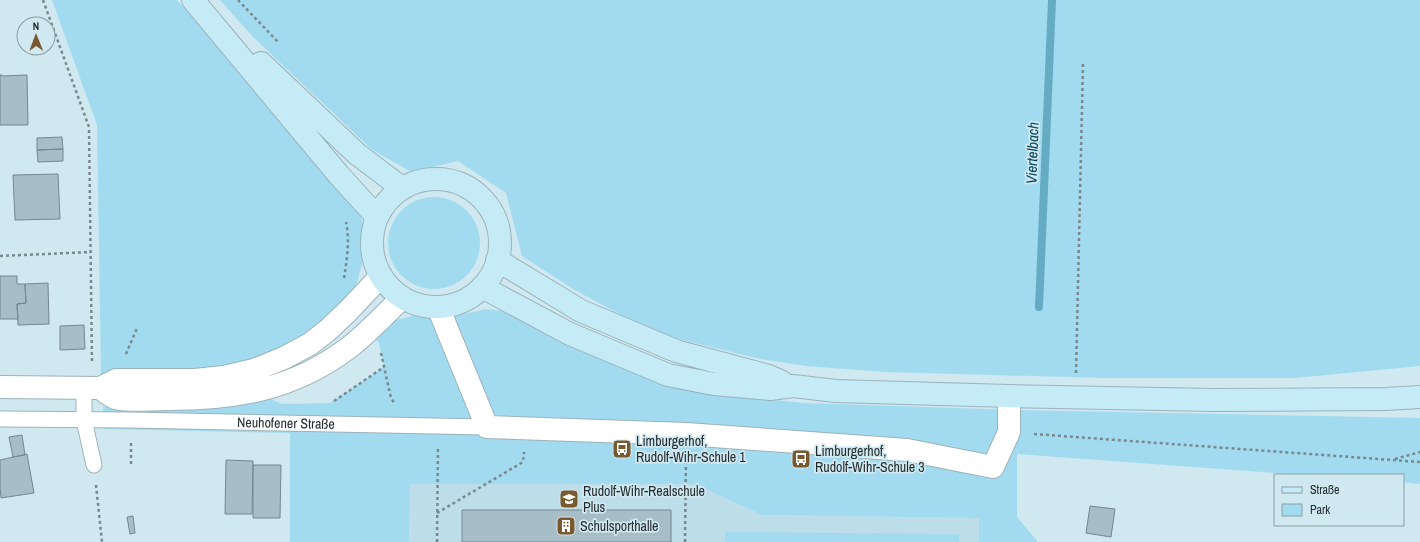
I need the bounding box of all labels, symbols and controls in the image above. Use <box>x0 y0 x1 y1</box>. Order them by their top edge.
north arrow <box>16 16 56 56</box>
text: N <box>32 19 39 33</box>
water label: Viertelbach <box>1020 122 1044 184</box>
street label: Neuhofener Straße <box>237 413 335 433</box>
place label: Limburgerhof, Rudolf-Wihr-Schule 1 <box>636 432 746 466</box>
bus stop icon: Limburgerhof, Rudolf-Wihr-Schule 1 <box>611 438 633 460</box>
place label: Limburgerhof, Rudolf-Wihr-Schule 3 <box>815 442 925 476</box>
bus stop icon: Limburgerhof, Rudolf-Wihr-Schule 3 <box>790 448 812 470</box>
legend <box>1274 474 1404 526</box>
place label: Rudolf-Wihr-Realschule Plus <box>583 482 705 516</box>
text: Straße <box>1310 482 1340 498</box>
school or university icon: Rudolf-Wihr-Realschule Plus <box>558 488 580 510</box>
text: Park <box>1310 502 1330 518</box>
building icon: Schulsporthalle <box>555 515 577 537</box>
place label: Schulsporthalle <box>580 517 658 535</box>

